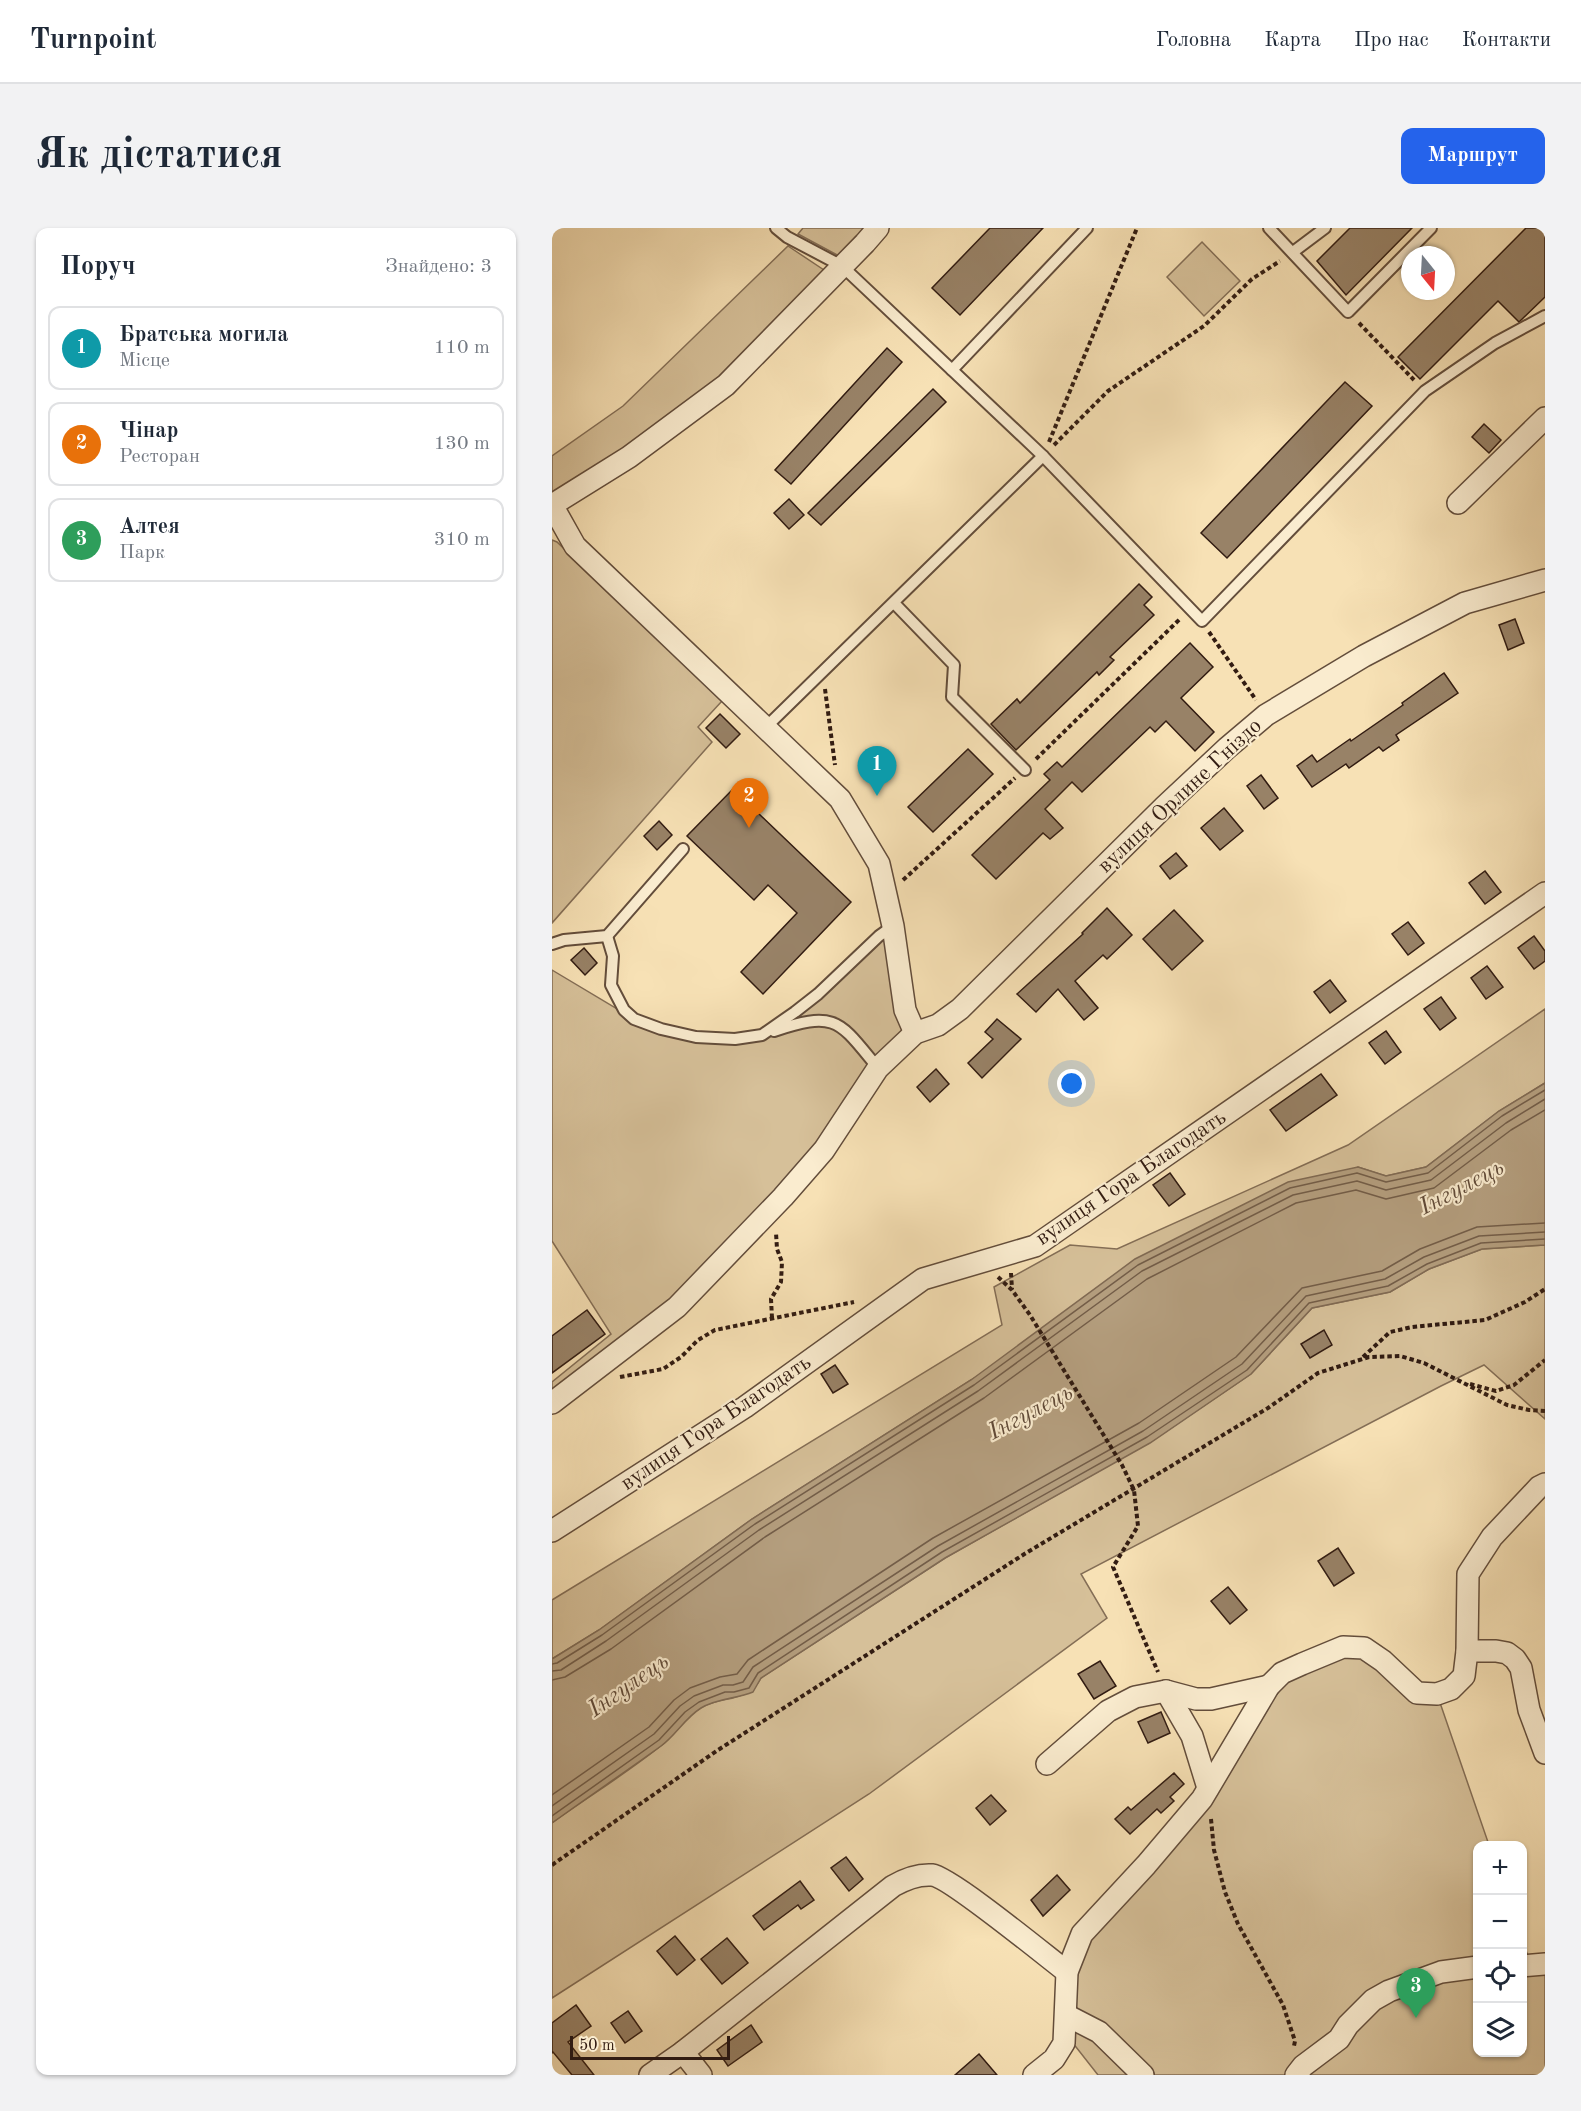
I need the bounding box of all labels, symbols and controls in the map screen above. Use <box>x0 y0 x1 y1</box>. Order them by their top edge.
text: Turnpoint <box>30 27 157 55</box>
text: Головна <box>1156 30 1231 51</box>
text: Карта <box>1264 30 1321 51</box>
text: Про нас <box>1354 30 1429 51</box>
text: Контакти <box>1462 30 1551 51</box>
button: Маршрут <box>1401 128 1545 184</box>
text: Як дістатися <box>36 135 283 177</box>
north arrow <box>1401 246 1455 300</box>
text: Поруч <box>60 254 136 280</box>
text: Знайдено: 3 <box>385 257 492 277</box>
text: Братська могила <box>119 324 288 346</box>
text: 1 <box>76 338 87 358</box>
text: 110 m <box>434 338 490 358</box>
text: Місце <box>119 351 170 371</box>
text: Чінар <box>119 420 178 442</box>
text: 2 <box>76 434 87 454</box>
text: 130 m <box>434 434 490 454</box>
text: Ресторан <box>119 447 200 467</box>
text: Алтея <box>119 516 180 538</box>
text: 3 <box>76 530 87 550</box>
text: 310 m <box>434 530 490 550</box>
text: Парк <box>119 543 165 563</box>
street label: вулиця Орлине Гніздо <box>1094 715 1266 877</box>
pin: 1 <box>858 746 896 796</box>
pin: 2 <box>730 778 768 828</box>
your location <box>1057 1069 1086 1098</box>
street label: вулиця Гора Благодать <box>1032 1106 1230 1250</box>
water label: Інгулець <box>1415 1156 1509 1221</box>
street label: вулиця Гора Благодать <box>617 1351 815 1495</box>
water label: Інгулець <box>984 1381 1078 1446</box>
water label: Інгулець <box>583 1650 674 1723</box>
map controls <box>1473 1841 1527 2057</box>
button: + <box>1473 1841 1527 1895</box>
button: − <box>1473 1895 1527 1949</box>
button: locate <box>1473 1949 1527 2003</box>
pin: 3 <box>1396 1968 1436 2018</box>
button: layers <box>1473 2003 1527 2057</box>
scale bar <box>570 2033 730 2060</box>
text: 50 m <box>579 2038 615 2054</box>

